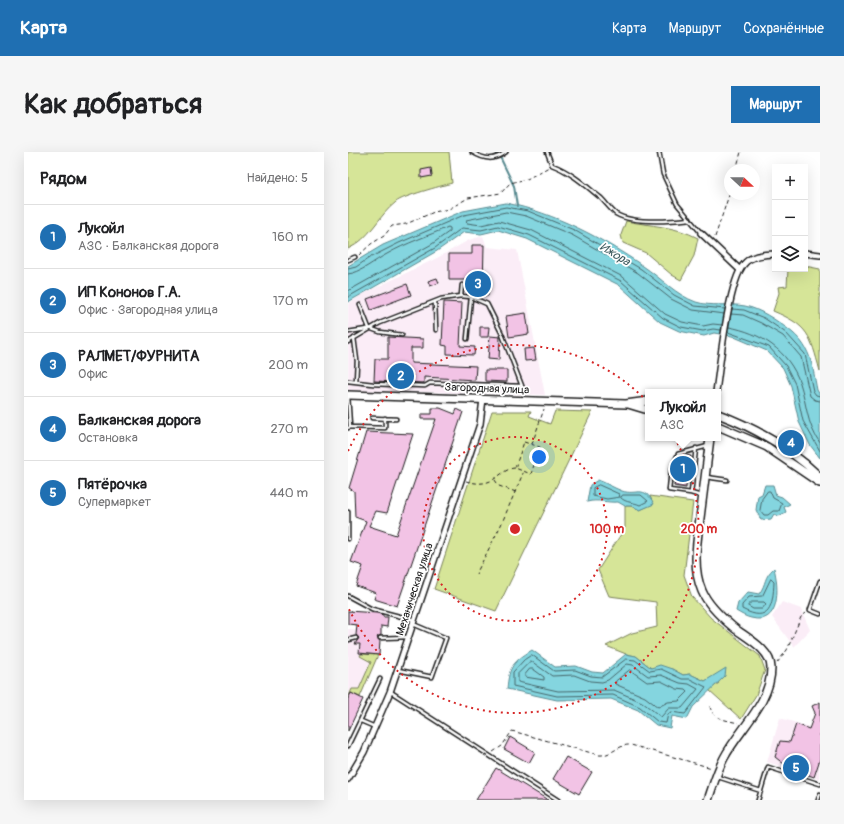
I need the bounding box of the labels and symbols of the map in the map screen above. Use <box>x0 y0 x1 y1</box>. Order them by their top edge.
north arrow <box>724 164 760 200</box>
water label: Ижора <box>597 239 634 270</box>
pin: 3 <box>465 269 491 299</box>
pin: 2 <box>388 361 414 391</box>
street label: Загородная улица <box>444 381 529 396</box>
pin: 4 <box>778 428 804 458</box>
your location <box>529 447 549 467</box>
pin: 1 <box>670 454 696 484</box>
centre of rings <box>508 522 522 536</box>
text: 100 m <box>590 522 625 537</box>
text: 200 m <box>681 522 718 537</box>
street label: Механическая улица <box>393 541 436 637</box>
pin: 5 <box>783 753 809 783</box>

